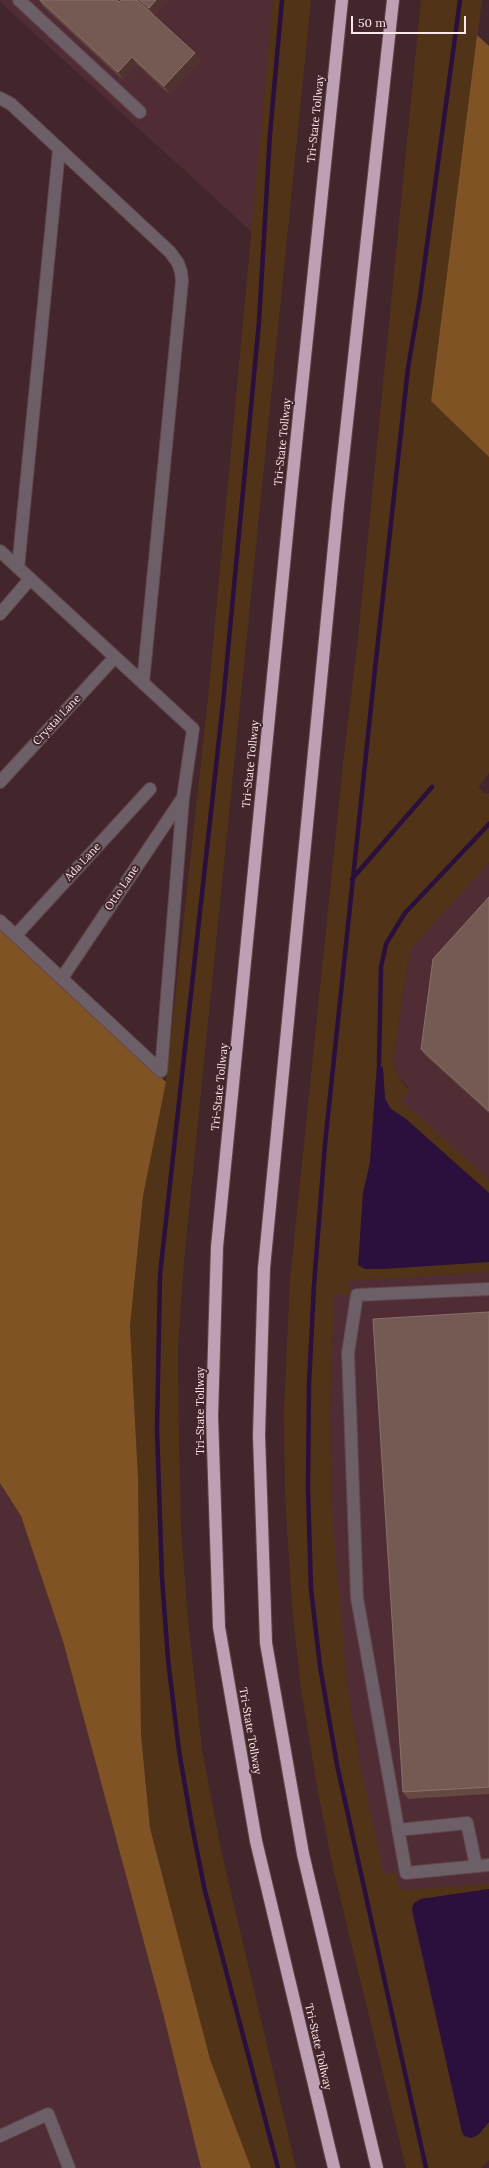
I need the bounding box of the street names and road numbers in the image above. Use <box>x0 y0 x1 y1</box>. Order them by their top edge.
street label: Tri-State Tollway <box>305 75 327 163</box>
street label: Tri-State Tollway <box>272 398 294 486</box>
street label: Crystal Lane <box>30 692 84 748</box>
street label: Tri-State Tollway <box>240 720 262 808</box>
street label: Ada Lane <box>62 840 104 884</box>
street label: Otto Lane <box>102 863 142 913</box>
street label: Tri-State Tollway <box>209 1043 231 1131</box>
street label: Tri-State Tollway <box>194 1367 208 1455</box>
street label: Tri-State Tollway <box>236 1686 264 1776</box>
street label: Tri-State Tollway <box>302 2003 334 2091</box>

